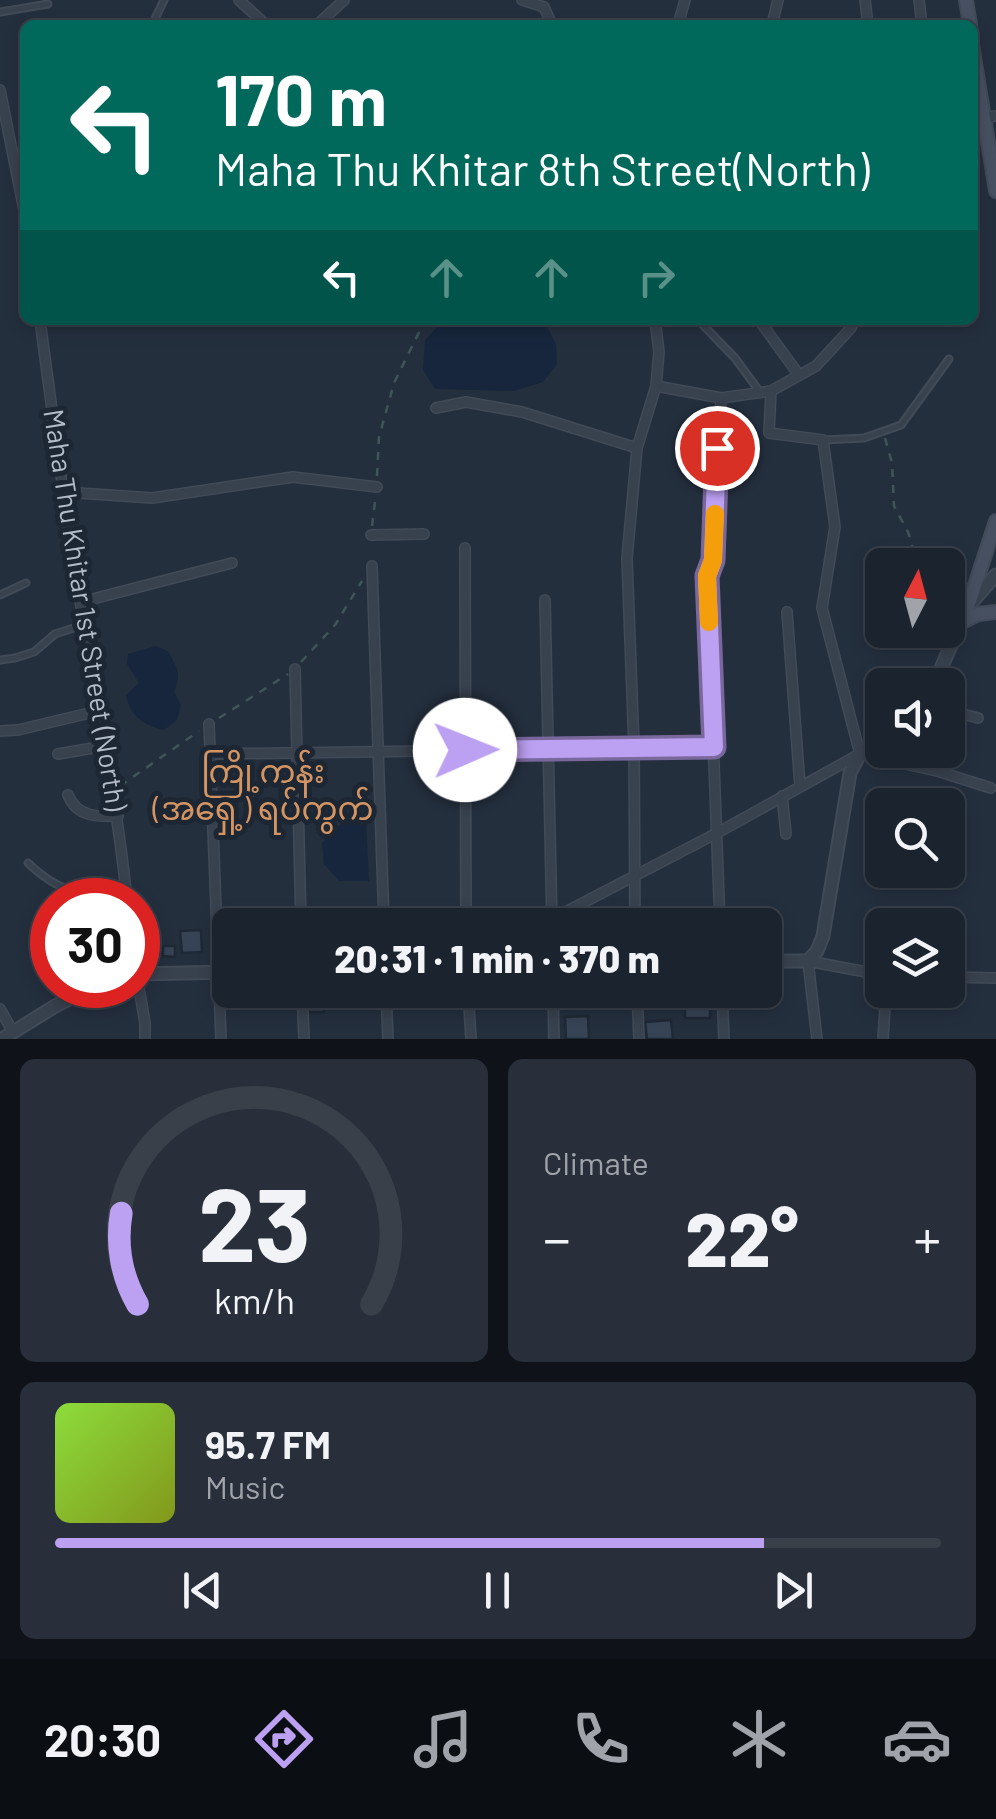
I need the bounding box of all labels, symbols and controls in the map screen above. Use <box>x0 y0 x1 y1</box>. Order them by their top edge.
text: 170 m <box>215 56 387 140</box>
icon: left <box>50 60 180 190</box>
text: Maha Thu Khitar 8th Street(North) <box>215 141 869 195</box>
icon: left <box>314 250 369 305</box>
icon: ahead <box>419 250 474 305</box>
icon: ahead <box>524 250 579 305</box>
icon: right <box>629 250 684 305</box>
pin <box>675 406 760 491</box>
street label: Maha Thu Khitar 1st Street (North) <box>37 407 135 814</box>
icon: arrive <box>690 421 745 476</box>
north arrow <box>865 548 965 648</box>
map controls <box>865 548 965 1008</box>
button: sound <box>865 668 965 768</box>
position arrow <box>413 698 517 802</box>
district label: ကြို့ကုန်း (အရှေ့) ရပ်ကွက် <box>152 749 373 835</box>
button: search <box>865 788 965 888</box>
speed limit sign: 30 <box>30 878 160 1008</box>
button: layers <box>865 908 965 1008</box>
text: 20:31 · 1 min · 370 m <box>334 935 660 981</box>
text: Climate <box>543 1143 649 1181</box>
text: 23 <box>198 1158 310 1283</box>
text: 22° <box>685 1192 799 1282</box>
text: − <box>543 1204 571 1270</box>
text: + <box>913 1204 941 1270</box>
text: km/h <box>214 1278 294 1321</box>
text: 95.7 FM <box>205 1421 331 1467</box>
text: Music <box>205 1467 285 1505</box>
icon: previous <box>175 1563 230 1618</box>
icon: pause <box>470 1563 525 1618</box>
icon: next <box>766 1563 821 1618</box>
icon: directions <box>249 1704 319 1774</box>
icon: music <box>408 1704 478 1774</box>
icon: phone <box>566 1704 636 1774</box>
icon: climate <box>724 1704 794 1774</box>
icon: car <box>882 1704 952 1774</box>
text: 20:30 <box>44 1712 161 1766</box>

